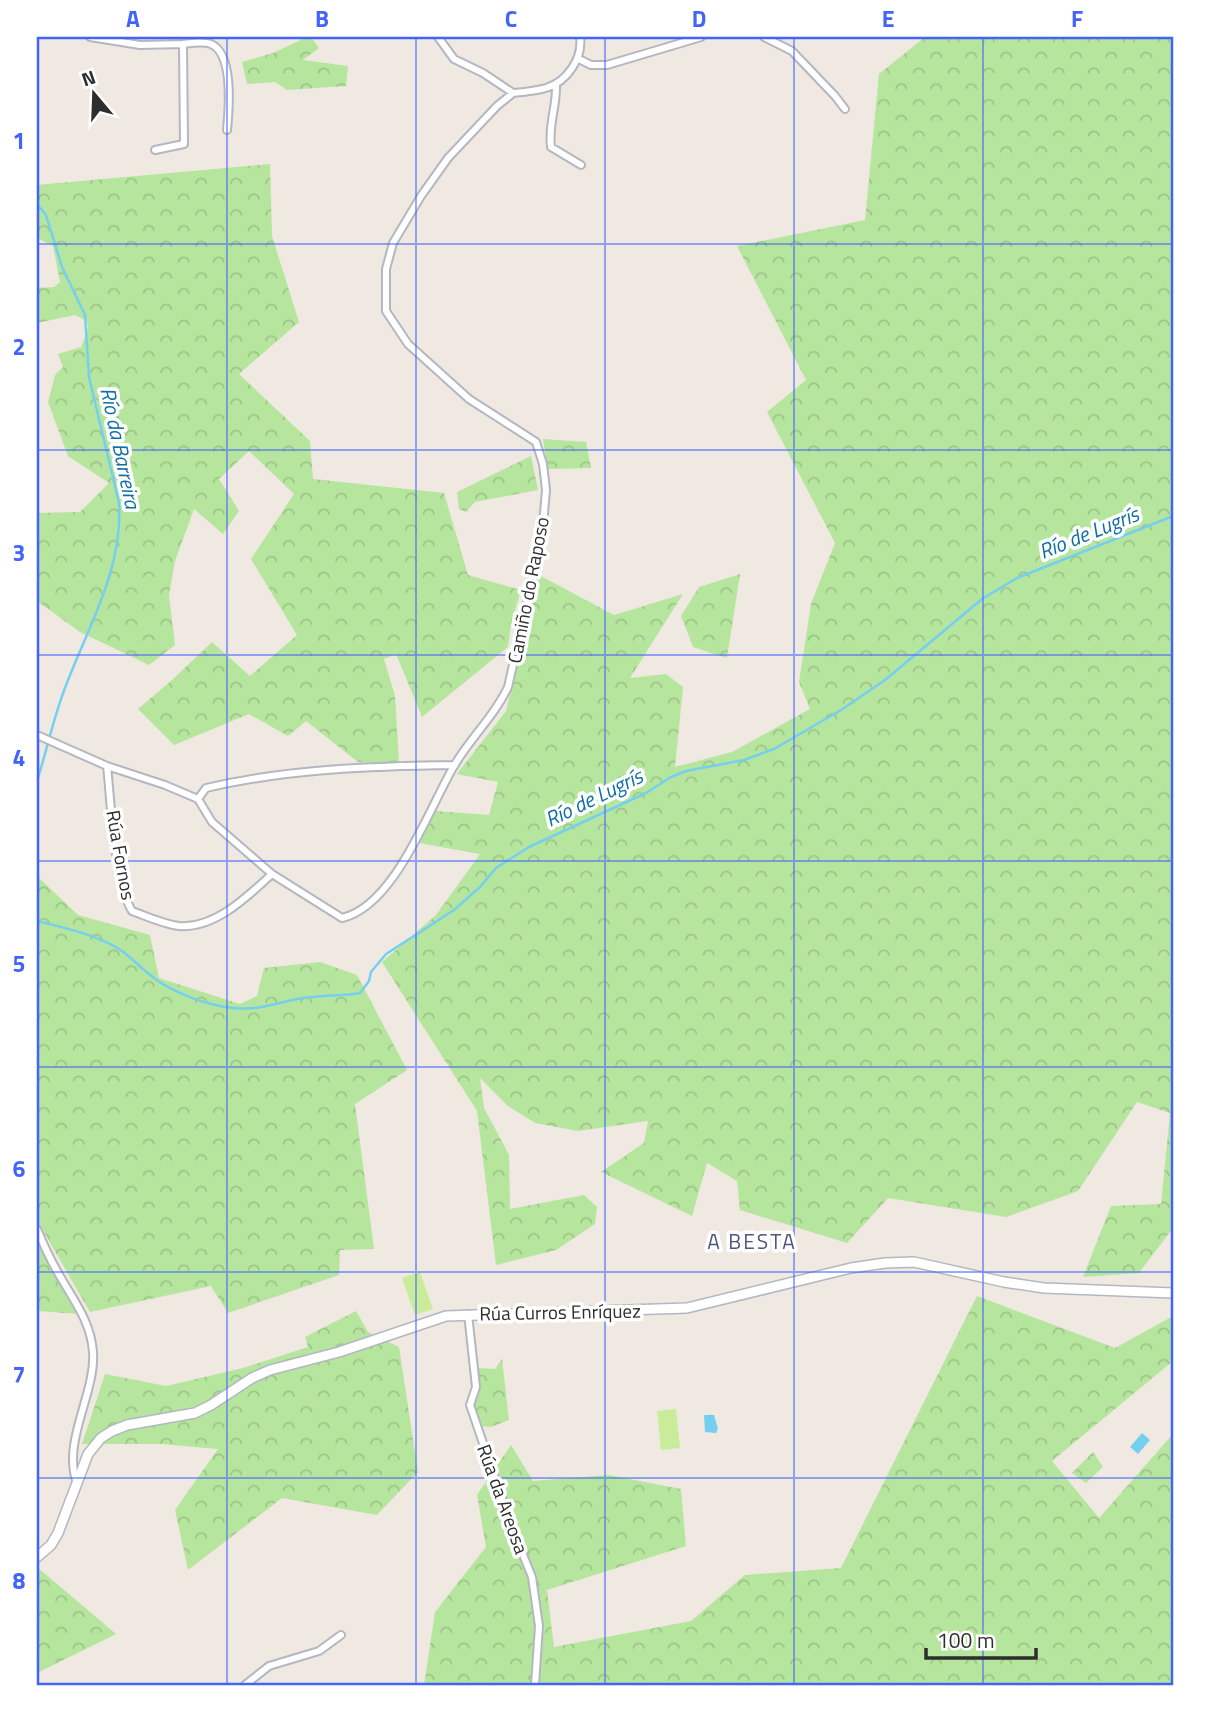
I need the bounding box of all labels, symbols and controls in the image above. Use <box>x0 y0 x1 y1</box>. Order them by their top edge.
text: A <box>126 1 140 36</box>
text: B <box>315 1 329 36</box>
text: C <box>505 1 517 36</box>
text: D <box>692 1 706 36</box>
text: E <box>882 1 894 36</box>
text: F <box>1071 1 1083 36</box>
north arrow <box>60 60 130 130</box>
text: N <box>77 62 99 93</box>
text: 1 <box>13 123 25 158</box>
text: 2 <box>13 329 25 364</box>
water label: Río da Barreira <box>93 384 150 513</box>
water label: Río de Lugrís <box>1034 497 1145 567</box>
street label: Camiño do Raposo <box>499 514 556 666</box>
text: 3 <box>13 535 25 570</box>
text: 4 <box>13 740 25 775</box>
water label: Río de Lugrís <box>539 759 650 835</box>
street label: Rúa Fornos <box>99 808 144 902</box>
text: 5 <box>13 946 25 981</box>
text: 6 <box>13 1151 26 1186</box>
district label: A BESTA <box>707 1225 797 1257</box>
street label: Rúa Curros Enríquez <box>479 1296 641 1327</box>
text: 7 <box>13 1357 25 1392</box>
street label: Rúa da Areosa <box>470 1440 537 1558</box>
text: 8 <box>13 1563 26 1598</box>
scale bar <box>926 1617 1037 1661</box>
text: 100 m <box>937 1624 994 1656</box>

